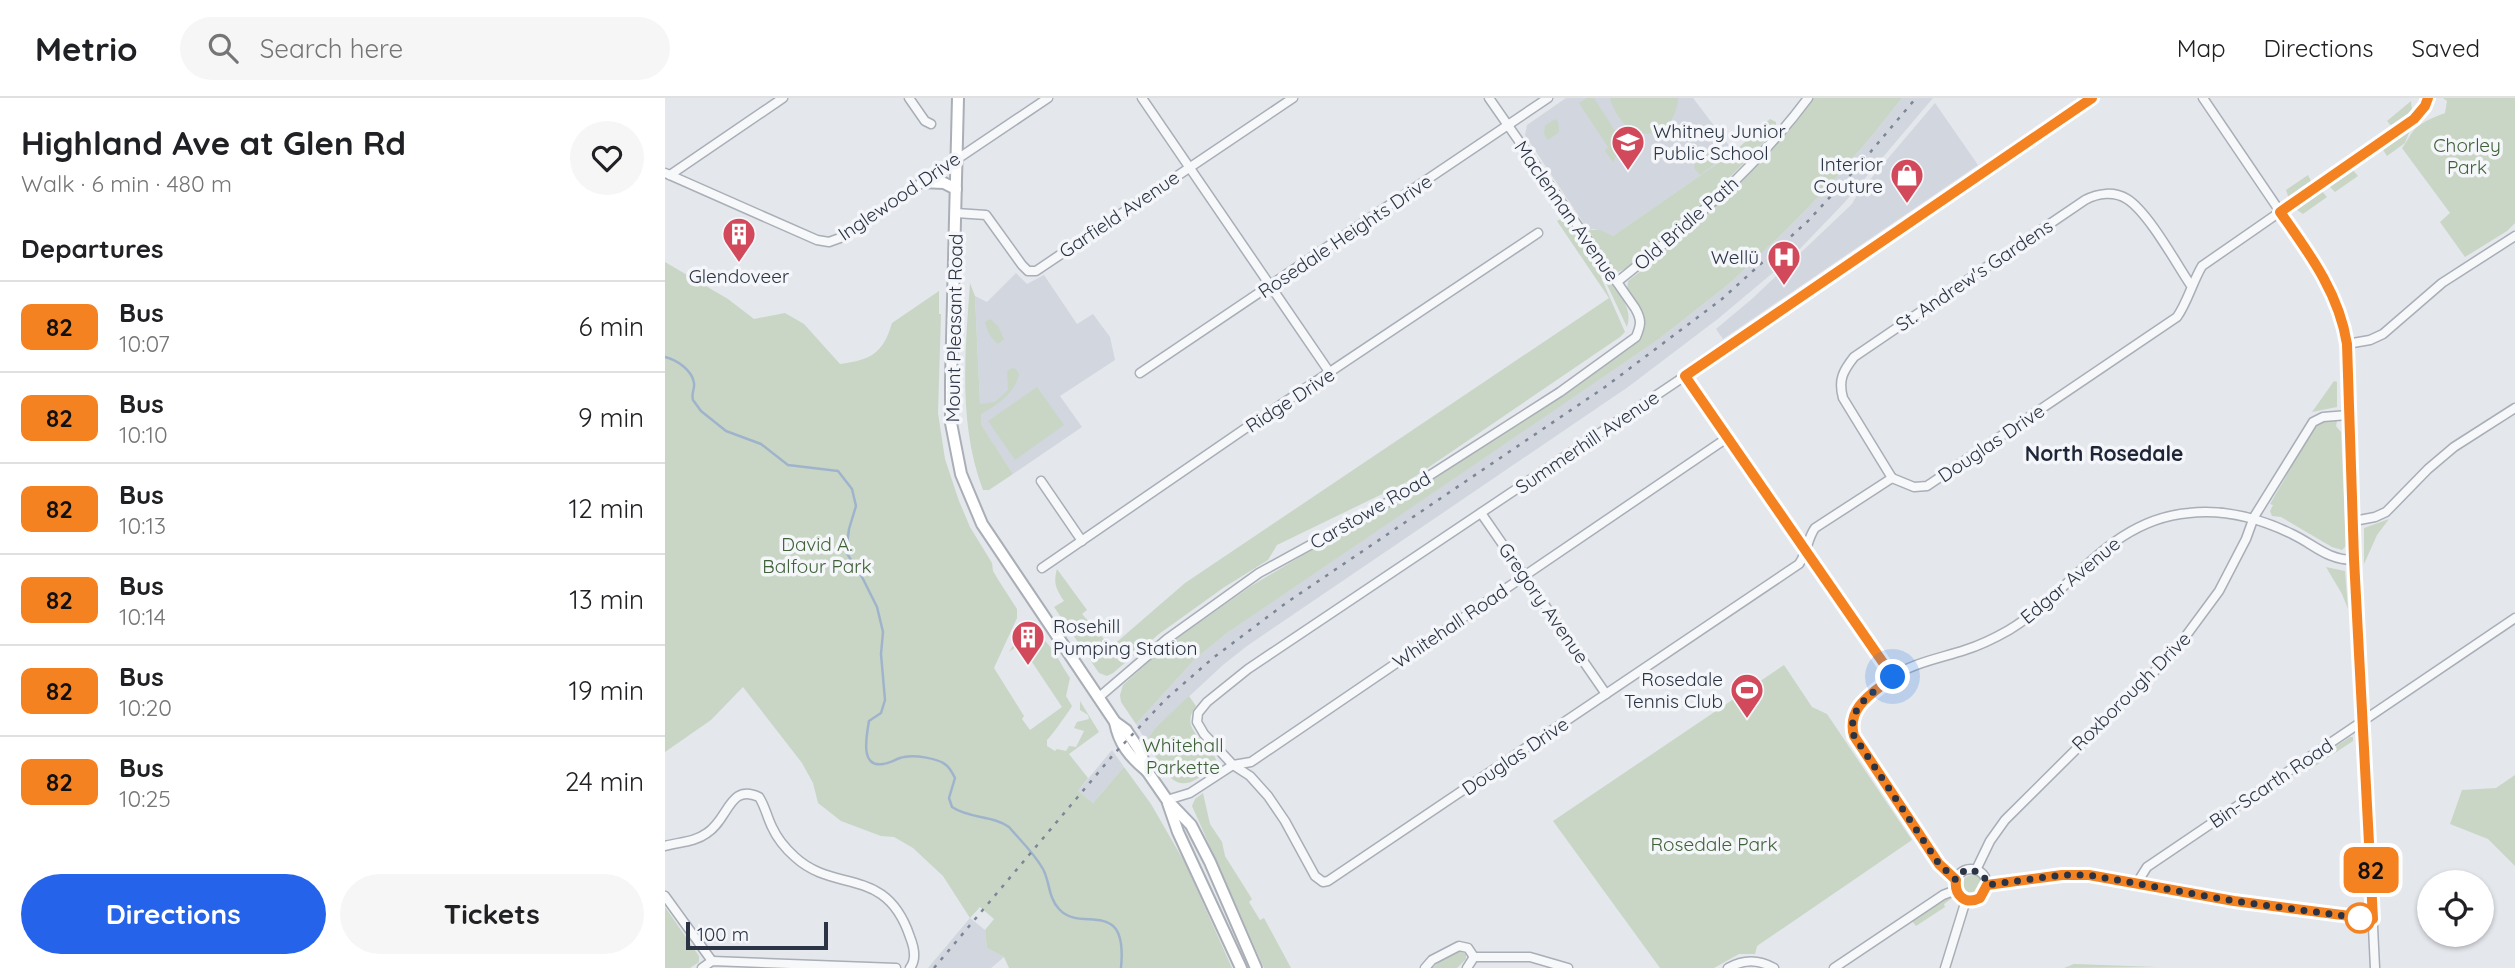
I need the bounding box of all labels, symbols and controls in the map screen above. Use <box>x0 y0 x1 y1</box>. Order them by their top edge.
search box <box>180 17 670 80</box>
text: Metrio <box>35 28 138 69</box>
icon: search <box>204 29 242 67</box>
text: Search here <box>260 32 403 65</box>
text: Map <box>2177 33 2226 63</box>
text: Directions <box>2264 33 2374 63</box>
text: Saved <box>2412 33 2480 63</box>
place label: Whitney Junior Public School <box>1653 119 1786 165</box>
button: heart <box>570 121 644 195</box>
text: Highland Ave at Glen Rd <box>21 122 406 163</box>
school or university icon: Whitney Junior Public School <box>1609 123 1647 172</box>
park label: Chorley Park <box>2433 133 2501 179</box>
street label: Maclennan Avenue <box>1509 136 1625 286</box>
street label: Inglewood Drive <box>833 146 965 246</box>
place label: Interior Couture <box>1813 152 1884 198</box>
shop icon: Interior Couture <box>1888 156 1926 205</box>
street label: Garfield Avenue <box>1054 165 1184 263</box>
text: Walk · 6 min · 480 m <box>21 169 232 198</box>
street label: Rosedale Heights Drive <box>1253 169 1437 303</box>
street label: Old Bridle Path <box>1629 171 1743 275</box>
street label: St. Andrew's Gardens <box>1891 213 2057 336</box>
building icon: Glendoveer <box>720 215 758 264</box>
text: Departures <box>21 232 164 265</box>
street label: Mount Pleasant Road <box>940 233 968 423</box>
hospital icon: Wellü <box>1765 238 1803 287</box>
place label: Wellü <box>1711 245 1759 269</box>
place label: Glendoveer <box>689 264 790 288</box>
text: Bus <box>119 296 164 329</box>
text: 6 min <box>579 310 644 343</box>
text: 82 <box>46 312 73 342</box>
text: 10:07 <box>119 329 170 358</box>
street label: Ridge Drive <box>1241 362 1339 438</box>
street label: Summerhill Avenue <box>1511 385 1663 499</box>
text: Bus <box>119 387 164 420</box>
street label: Douglas Drive <box>1933 399 2049 487</box>
text: 9 min <box>578 401 644 434</box>
text: 82 <box>46 403 73 433</box>
text: 10:10 <box>119 420 168 449</box>
district label: North Rosedale <box>2025 440 2183 466</box>
street label: Carstowe Road <box>1305 466 1435 554</box>
text: Bus <box>119 478 164 511</box>
text: 12 min <box>569 492 644 525</box>
text: 82 <box>46 494 73 524</box>
text: 10:13 <box>119 511 166 540</box>
street label: Edgar Avenue <box>2015 531 2125 629</box>
park label: David A. Balfour Park <box>762 532 872 578</box>
street label: Gregory Avenue <box>1493 538 1595 668</box>
text: Bus <box>119 569 164 602</box>
street label: Whitehall Road <box>1388 579 1512 673</box>
text: 13 min <box>569 583 644 616</box>
text: 82 <box>46 585 73 615</box>
text: 10:14 <box>119 602 166 631</box>
place label: Rosehill Pumping Station <box>1053 614 1198 660</box>
building icon: Rosehill Pumping Station <box>1009 618 1047 667</box>
street label: Roxborough Drive <box>2066 626 2196 756</box>
your location <box>1875 659 1910 694</box>
text: Bus <box>119 660 164 693</box>
place label: Rosedale Tennis Club <box>1624 667 1723 713</box>
sports icon: Rosedale Tennis Club <box>1728 671 1766 720</box>
text: 19 min <box>568 674 644 707</box>
text: 82 <box>46 676 73 706</box>
text: 10:20 <box>119 693 172 722</box>
street label: Douglas Drive <box>1457 712 1573 800</box>
park label: Whitehall Parkette <box>1142 733 1224 779</box>
street label: Bin-Scarth Road <box>2205 733 2337 833</box>
text: Bus <box>119 751 164 784</box>
text: 24 min <box>565 765 644 798</box>
text: 82 <box>46 767 73 797</box>
text: 10:25 <box>119 784 171 813</box>
park label: Rosedale Park <box>1650 832 1778 856</box>
line badge: 82 <box>2339 847 2403 893</box>
text: 82 <box>2358 855 2384 885</box>
map controls <box>2417 870 2494 947</box>
button: locate <box>2417 870 2494 947</box>
button: Directions <box>21 874 326 954</box>
button: Tickets <box>340 874 644 954</box>
unlabelled marker <box>2345 903 2375 933</box>
scale bar <box>686 919 828 951</box>
text: 100 m <box>697 922 749 946</box>

